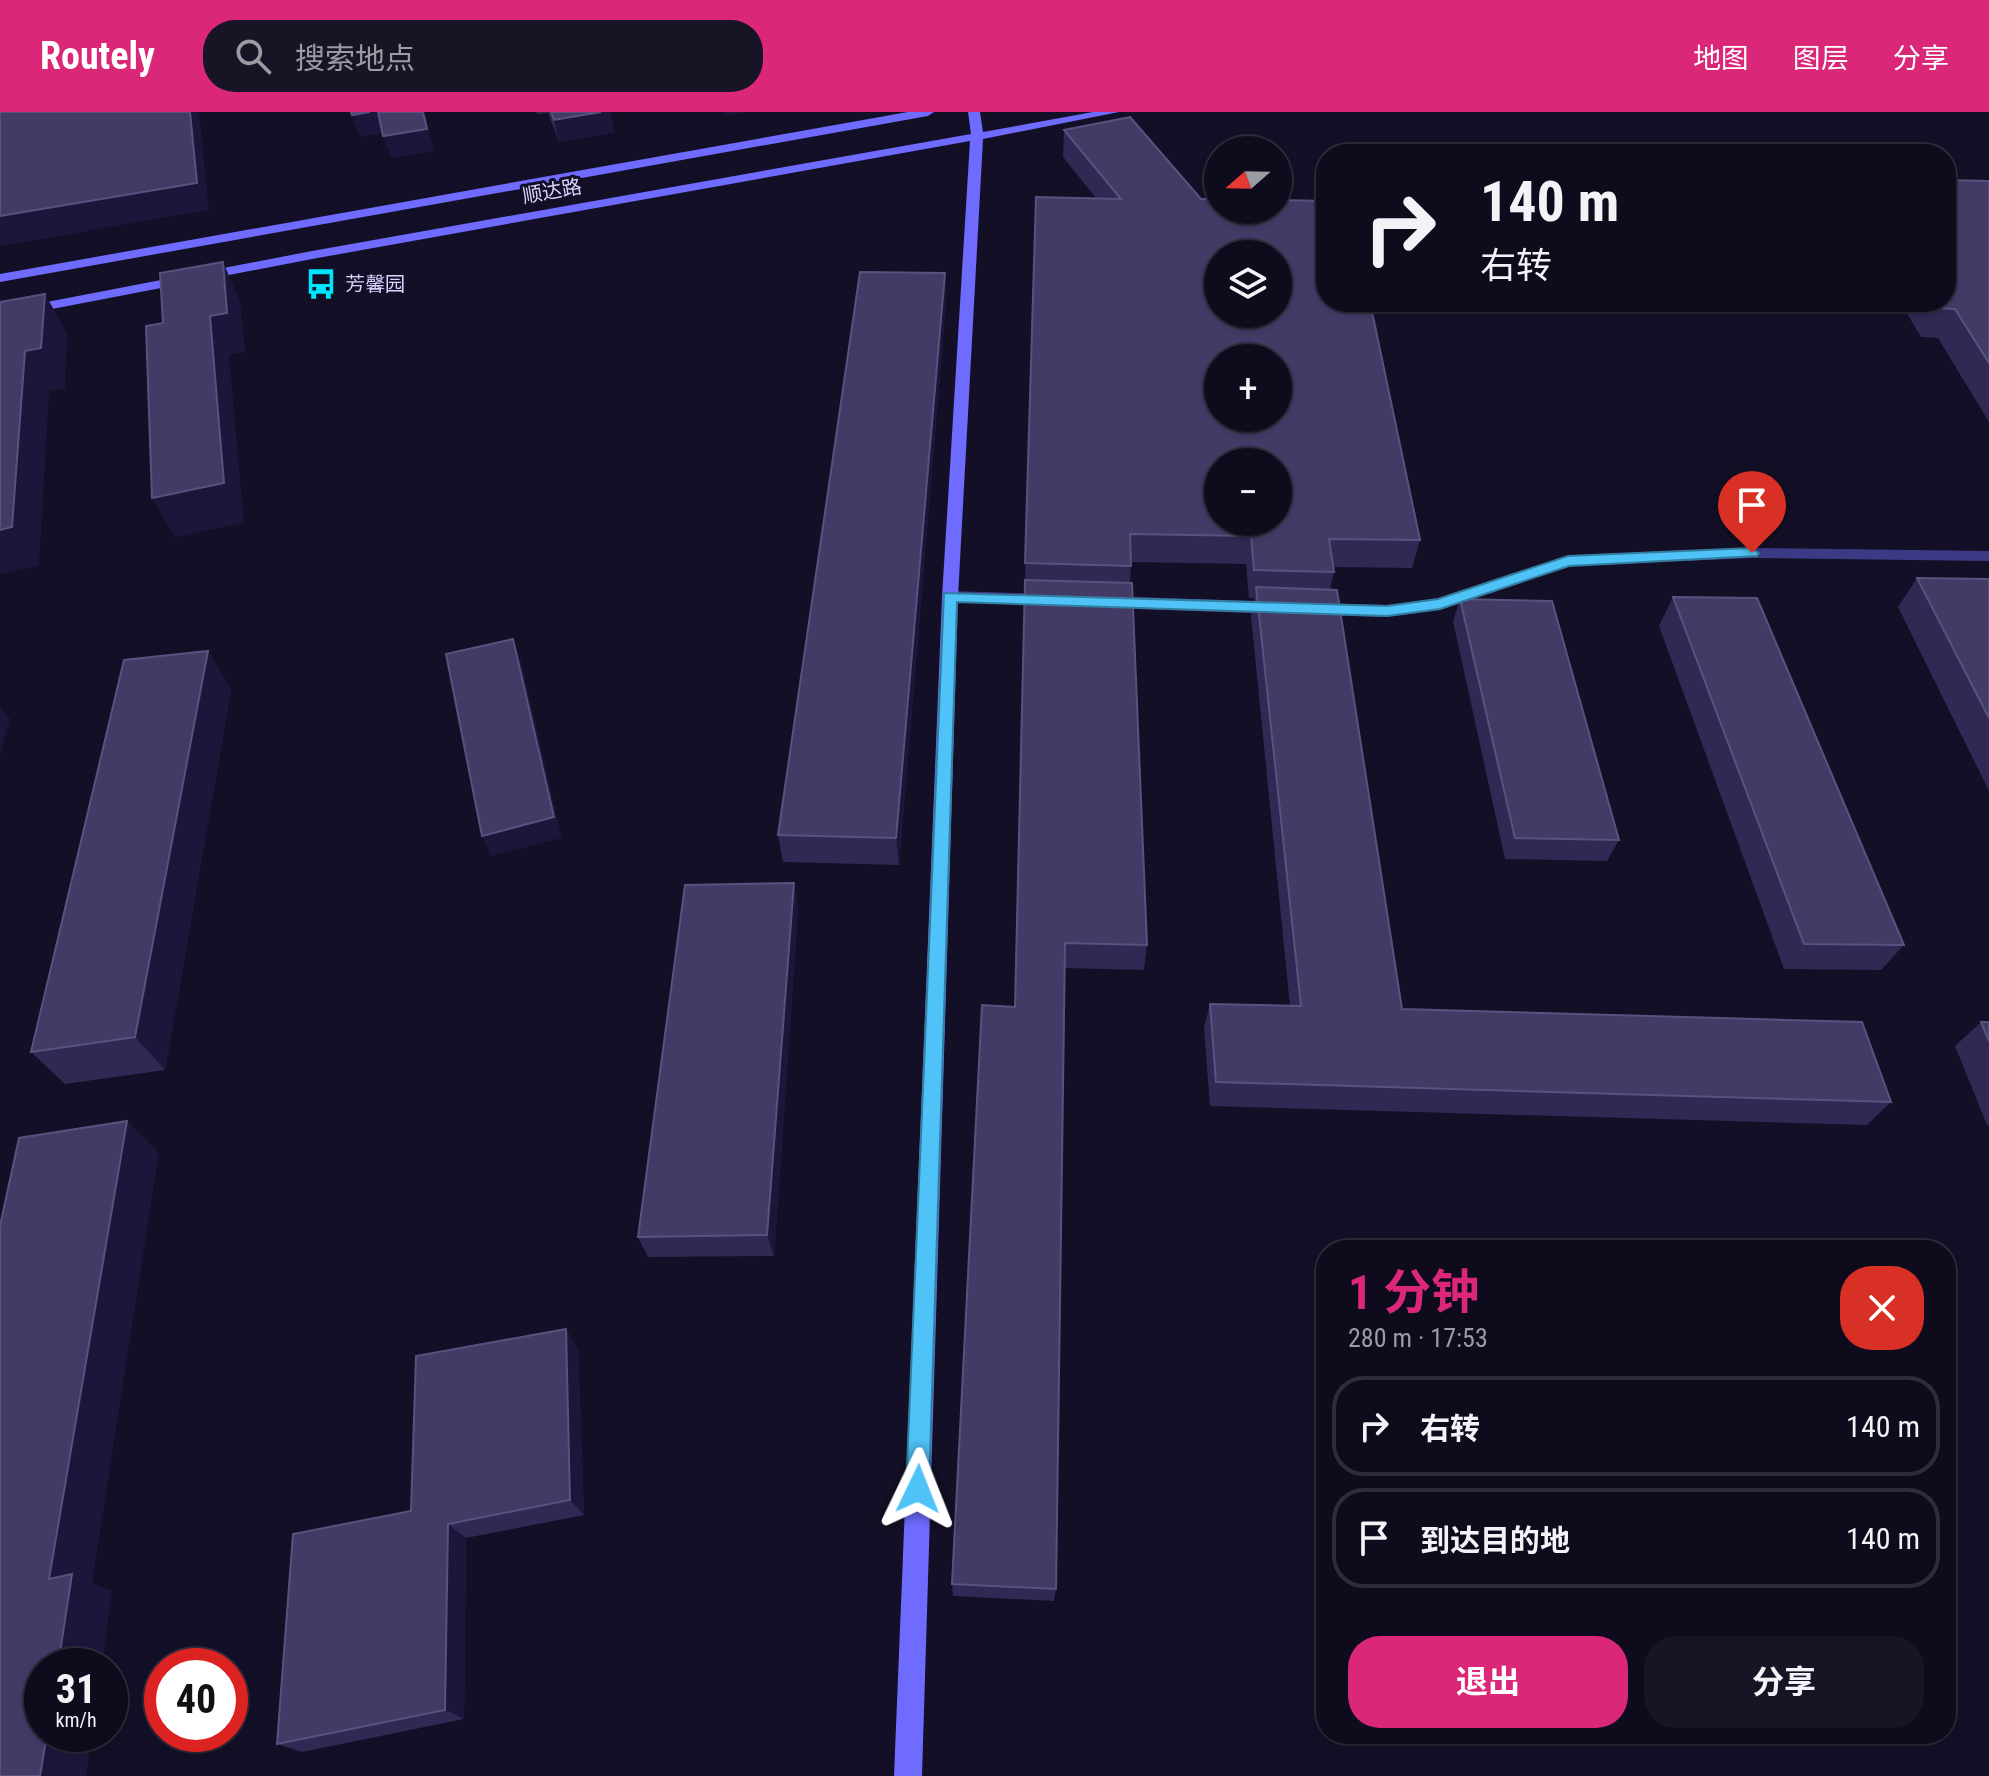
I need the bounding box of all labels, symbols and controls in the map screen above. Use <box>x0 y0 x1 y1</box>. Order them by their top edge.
search box <box>203 20 763 92</box>
text: Routely <box>40 34 155 78</box>
icon: search <box>231 34 275 78</box>
text: 搜索地点 <box>295 41 415 76</box>
text: 地图 <box>1693 42 1749 75</box>
text: 图层 <box>1793 42 1849 75</box>
text: 分享 <box>1893 42 1949 75</box>
north arrow <box>1204 136 1292 224</box>
map controls <box>1204 136 1292 536</box>
text: 140 m <box>1480 169 1619 235</box>
street label: 顺达路 <box>520 174 584 208</box>
icon: right <box>1348 176 1452 280</box>
button: layers <box>1204 240 1292 328</box>
text: 右转 <box>1480 245 1552 287</box>
bus stop icon: 芳馨园 <box>304 267 338 301</box>
place label: 芳馨园 <box>345 272 405 296</box>
button: + <box>1204 344 1292 432</box>
button: − <box>1204 448 1292 536</box>
pin <box>1718 471 1786 553</box>
icon: arrive <box>1730 483 1774 527</box>
text: 1 分钟 <box>1348 1264 1479 1321</box>
button: close <box>1840 1266 1924 1350</box>
text: 280 m · 17:53 <box>1348 1323 1488 1353</box>
icon: right <box>1352 1404 1396 1448</box>
text: 140 m <box>1846 1409 1920 1444</box>
text: 右转 <box>1420 1411 1480 1446</box>
position arrow <box>876 1447 960 1531</box>
icon: arrive <box>1352 1516 1396 1560</box>
text: 140 m <box>1846 1521 1920 1556</box>
text: 到达目的地 <box>1420 1523 1570 1558</box>
button: 退出 <box>1348 1636 1628 1728</box>
button: 分享 <box>1644 1636 1924 1728</box>
speed limit sign: 40 <box>144 1648 248 1752</box>
text: 31 <box>56 1666 96 1713</box>
text: km/h <box>55 1708 97 1732</box>

